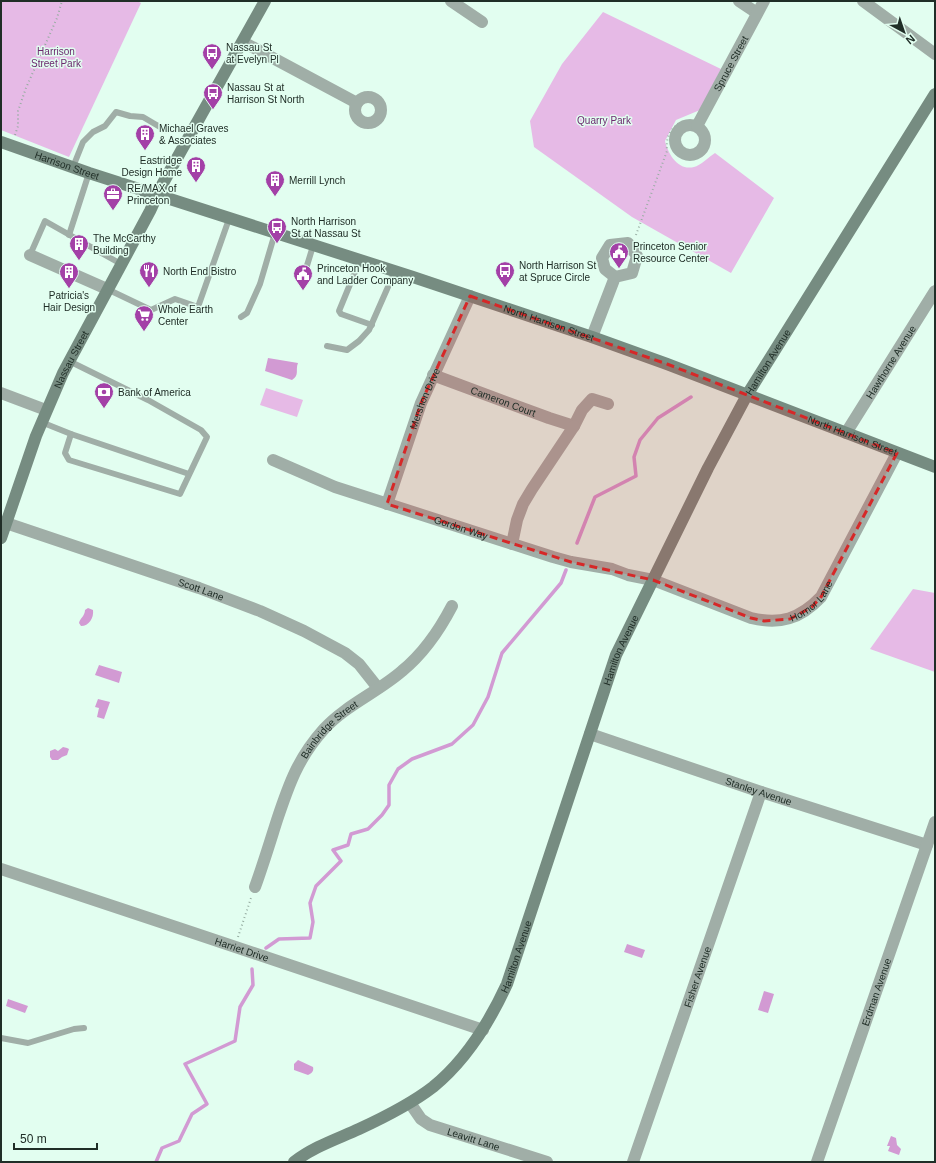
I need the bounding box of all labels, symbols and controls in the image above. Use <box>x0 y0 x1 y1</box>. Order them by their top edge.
north arrow <box>884 12 924 52</box>
text: N <box>903 33 917 47</box>
street label: Spruce Street <box>711 34 750 93</box>
bus stop icon: Nassau St at Evelyn Pl <box>201 42 223 70</box>
place label: Nassau St at Evelyn Pl <box>226 42 279 65</box>
park label: Harrison Street Park <box>31 46 82 69</box>
bus stop icon: Nassau St at Harrison St North <box>202 82 224 110</box>
place label: Nassau St at Harrison St North <box>227 82 304 105</box>
park label: Quarry Park <box>577 115 632 126</box>
building icon: Michael Graves & Associates <box>134 123 156 151</box>
place label: Michael Graves & Associates <box>159 123 228 146</box>
street label: Harrison Street <box>33 149 101 181</box>
place label: Eastridge Design Home <box>121 155 182 178</box>
building icon: Eastridge Design Home <box>185 155 207 183</box>
building icon: Merrill Lynch <box>264 169 286 197</box>
place label: Merrill Lynch <box>289 175 345 186</box>
office icon: RE/MAX of Princeton <box>102 183 124 211</box>
place label: RE/MAX of Princeton <box>127 183 177 206</box>
bus stop icon: North Harrison St at Nassau St <box>266 216 288 244</box>
place label: North Harrison St at Nassau St <box>291 216 361 239</box>
building icon: The McCarthy Building <box>68 233 90 261</box>
place label: The McCarthy Building <box>93 233 156 256</box>
public building icon: Princeton Senior Resource Center <box>608 241 630 269</box>
place label: Princeton Senior Resource Center <box>633 241 709 264</box>
restaurant icon: North End Bistro <box>138 260 160 288</box>
bus stop icon: North Harrison St at Spruce Circle <box>494 260 516 288</box>
place label: North Harrison St at Spruce Circle <box>519 260 596 283</box>
building icon: Patricia's Hair Design <box>58 261 80 289</box>
public building icon: Princeton Hook and Ladder Company <box>292 263 314 291</box>
place label: Princeton Hook and Ladder Company <box>317 263 413 286</box>
place label: North End Bistro <box>163 266 237 277</box>
place label: Patricia's Hair Design <box>43 290 95 313</box>
street label: North Harrison Street <box>502 302 596 343</box>
supermarket icon: Whole Earth Center <box>133 304 155 332</box>
place label: Whole Earth Center <box>158 304 213 327</box>
street label: Hawthorne Avenue <box>864 323 918 400</box>
street label: Hamilton Avenue <box>743 327 793 397</box>
street label: Nassau Street <box>52 329 90 390</box>
street label: Mershon Drive <box>407 366 442 430</box>
bank icon: Bank of America <box>93 381 115 409</box>
street label: Cameron Court <box>469 384 538 418</box>
place label: Bank of America <box>118 387 191 398</box>
street label: North Harrison Street <box>807 413 899 458</box>
street label: Gordon Way <box>433 514 489 541</box>
street label: Scott Lane <box>177 576 226 603</box>
street label: Hornor Lane <box>788 578 834 623</box>
street label: Hamilton Avenue <box>601 613 641 687</box>
street label: Bainbridge Street <box>298 698 360 760</box>
street label: Stanley Avenue <box>724 775 794 807</box>
street label: Hamilton Avenue <box>498 919 533 994</box>
street label: Harriet Drive <box>214 935 271 963</box>
street label: Fisher Avenue <box>681 944 713 1009</box>
street label: Erdman Avenue <box>859 956 893 1027</box>
scale bar <box>14 1125 97 1151</box>
street label: Leavitt Lane <box>446 1125 502 1152</box>
text: 50 m <box>20 1132 47 1146</box>

